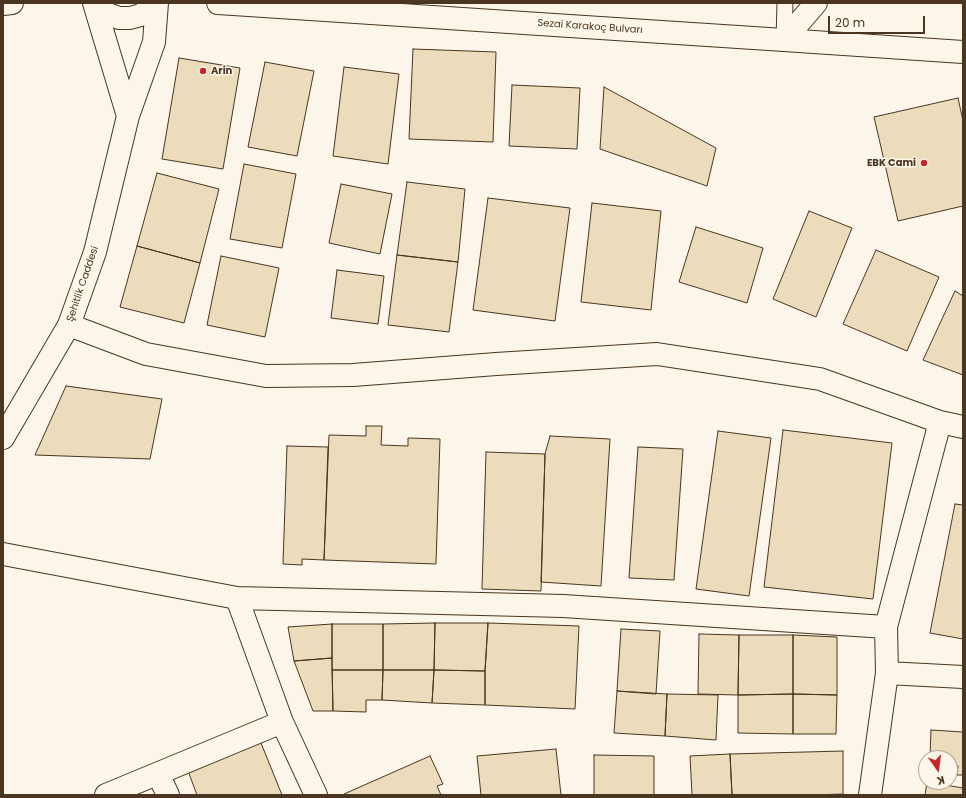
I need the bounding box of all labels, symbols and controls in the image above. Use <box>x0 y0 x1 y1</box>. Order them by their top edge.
scale bar <box>830 8 927 34</box>
text: 20 m <box>835 14 865 31</box>
street label: Sezai Karakoç Bulvarı <box>537 17 643 37</box>
place label: Arin <box>211 65 232 77</box>
marker: Arin <box>198 66 208 76</box>
place label: EBK Cami <box>867 157 916 169</box>
marker: EBK Cami <box>919 158 929 168</box>
street label: Şehitlik Caddesi <box>64 245 102 323</box>
north arrow <box>918 750 958 790</box>
text: K <box>935 772 946 789</box>

